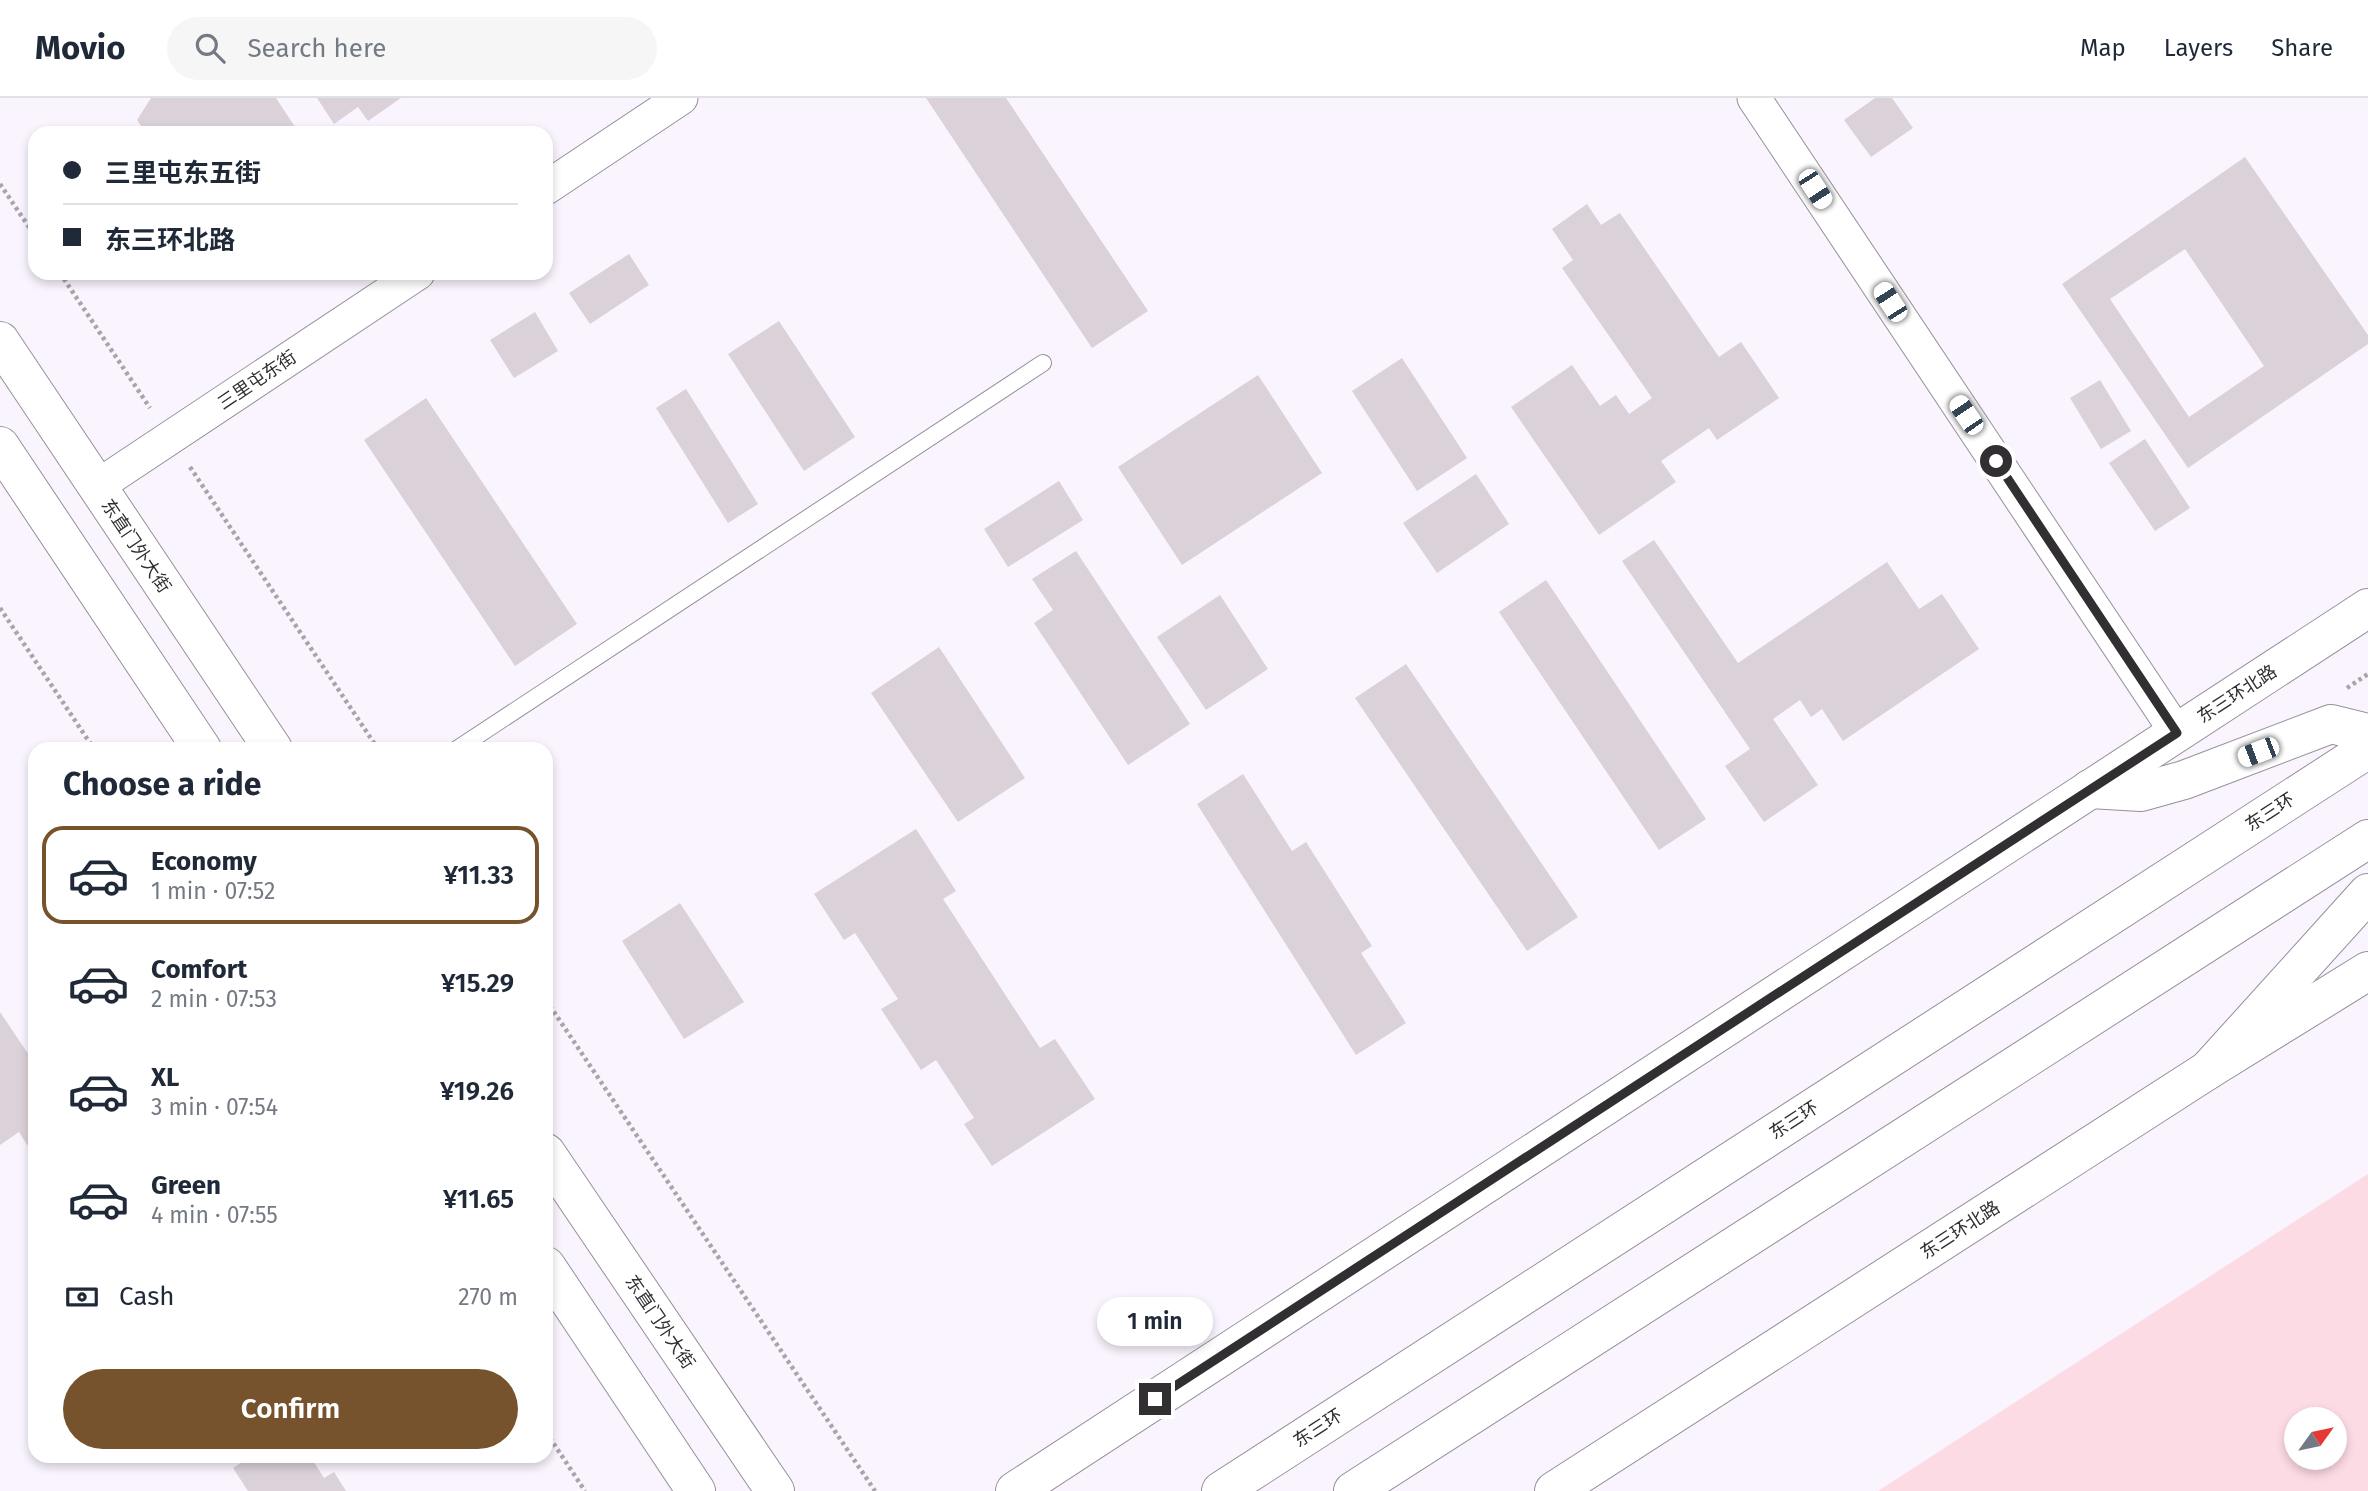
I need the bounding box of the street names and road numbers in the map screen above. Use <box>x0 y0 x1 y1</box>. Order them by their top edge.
street label: 三里屯东街 <box>214 346 300 414</box>
street label: 东直门外大街 <box>97 495 175 597</box>
street label: 东三环北路 <box>2193 660 2281 728</box>
street label: 东三环 <box>2241 788 2299 836</box>
street label: 东三环 <box>1765 1096 1823 1144</box>
street label: 东三环北路 <box>1916 1196 2004 1264</box>
street label: 东直门外大街 <box>621 1271 699 1373</box>
street label: 东三环 <box>1289 1404 1347 1452</box>

